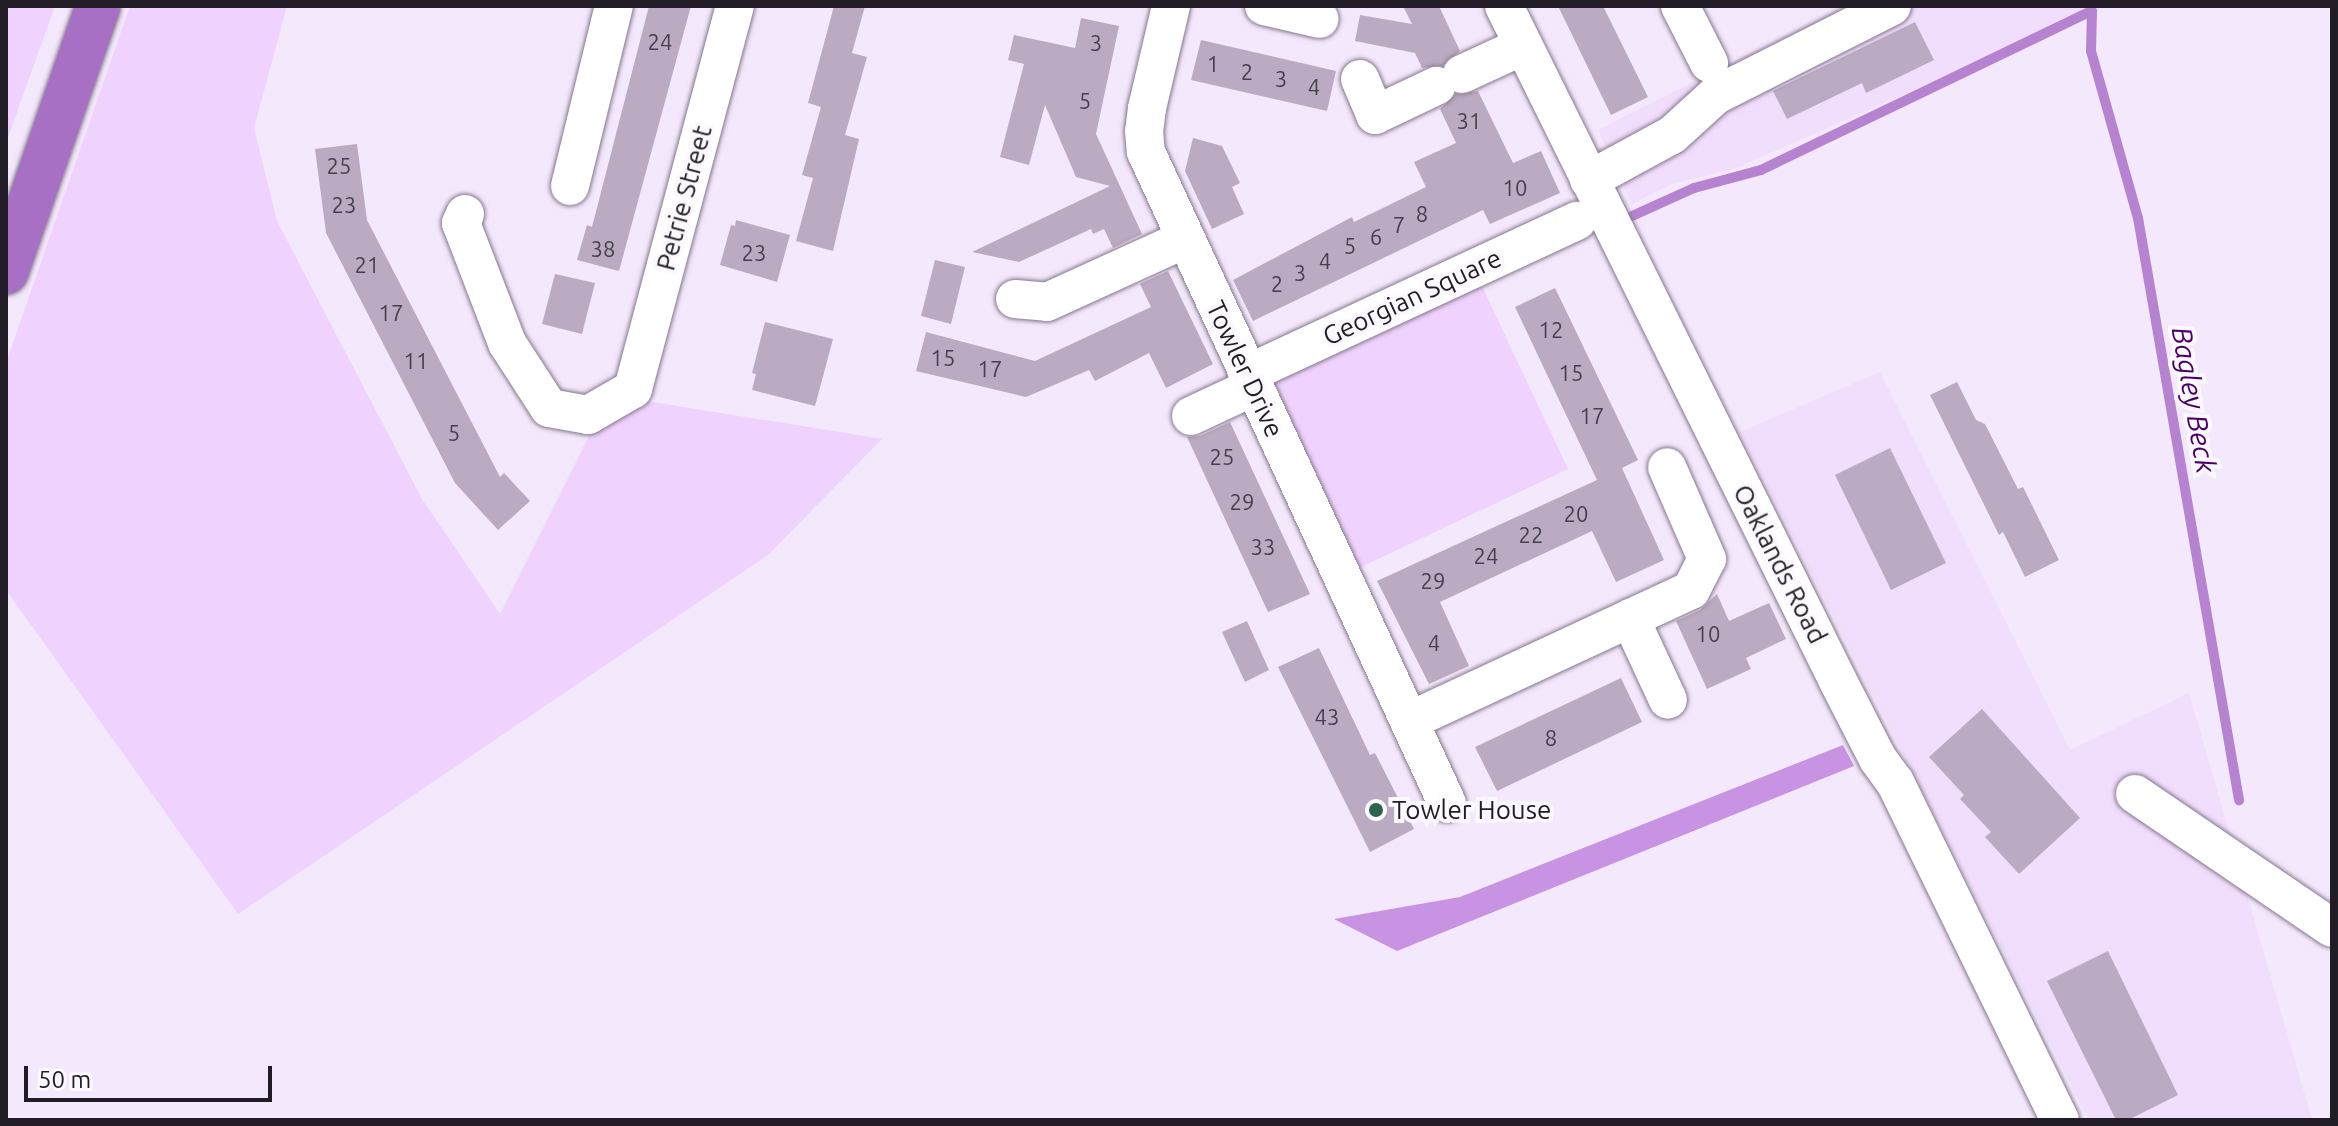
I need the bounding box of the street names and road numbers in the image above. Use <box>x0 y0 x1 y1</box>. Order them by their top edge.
street label: Petrie Street <box>650 122 718 274</box>
street label: Georgian Square <box>1318 242 1506 352</box>
street label: Towler Drive <box>1200 296 1290 442</box>
street label: Oaklands Road <box>1727 479 1833 649</box>

